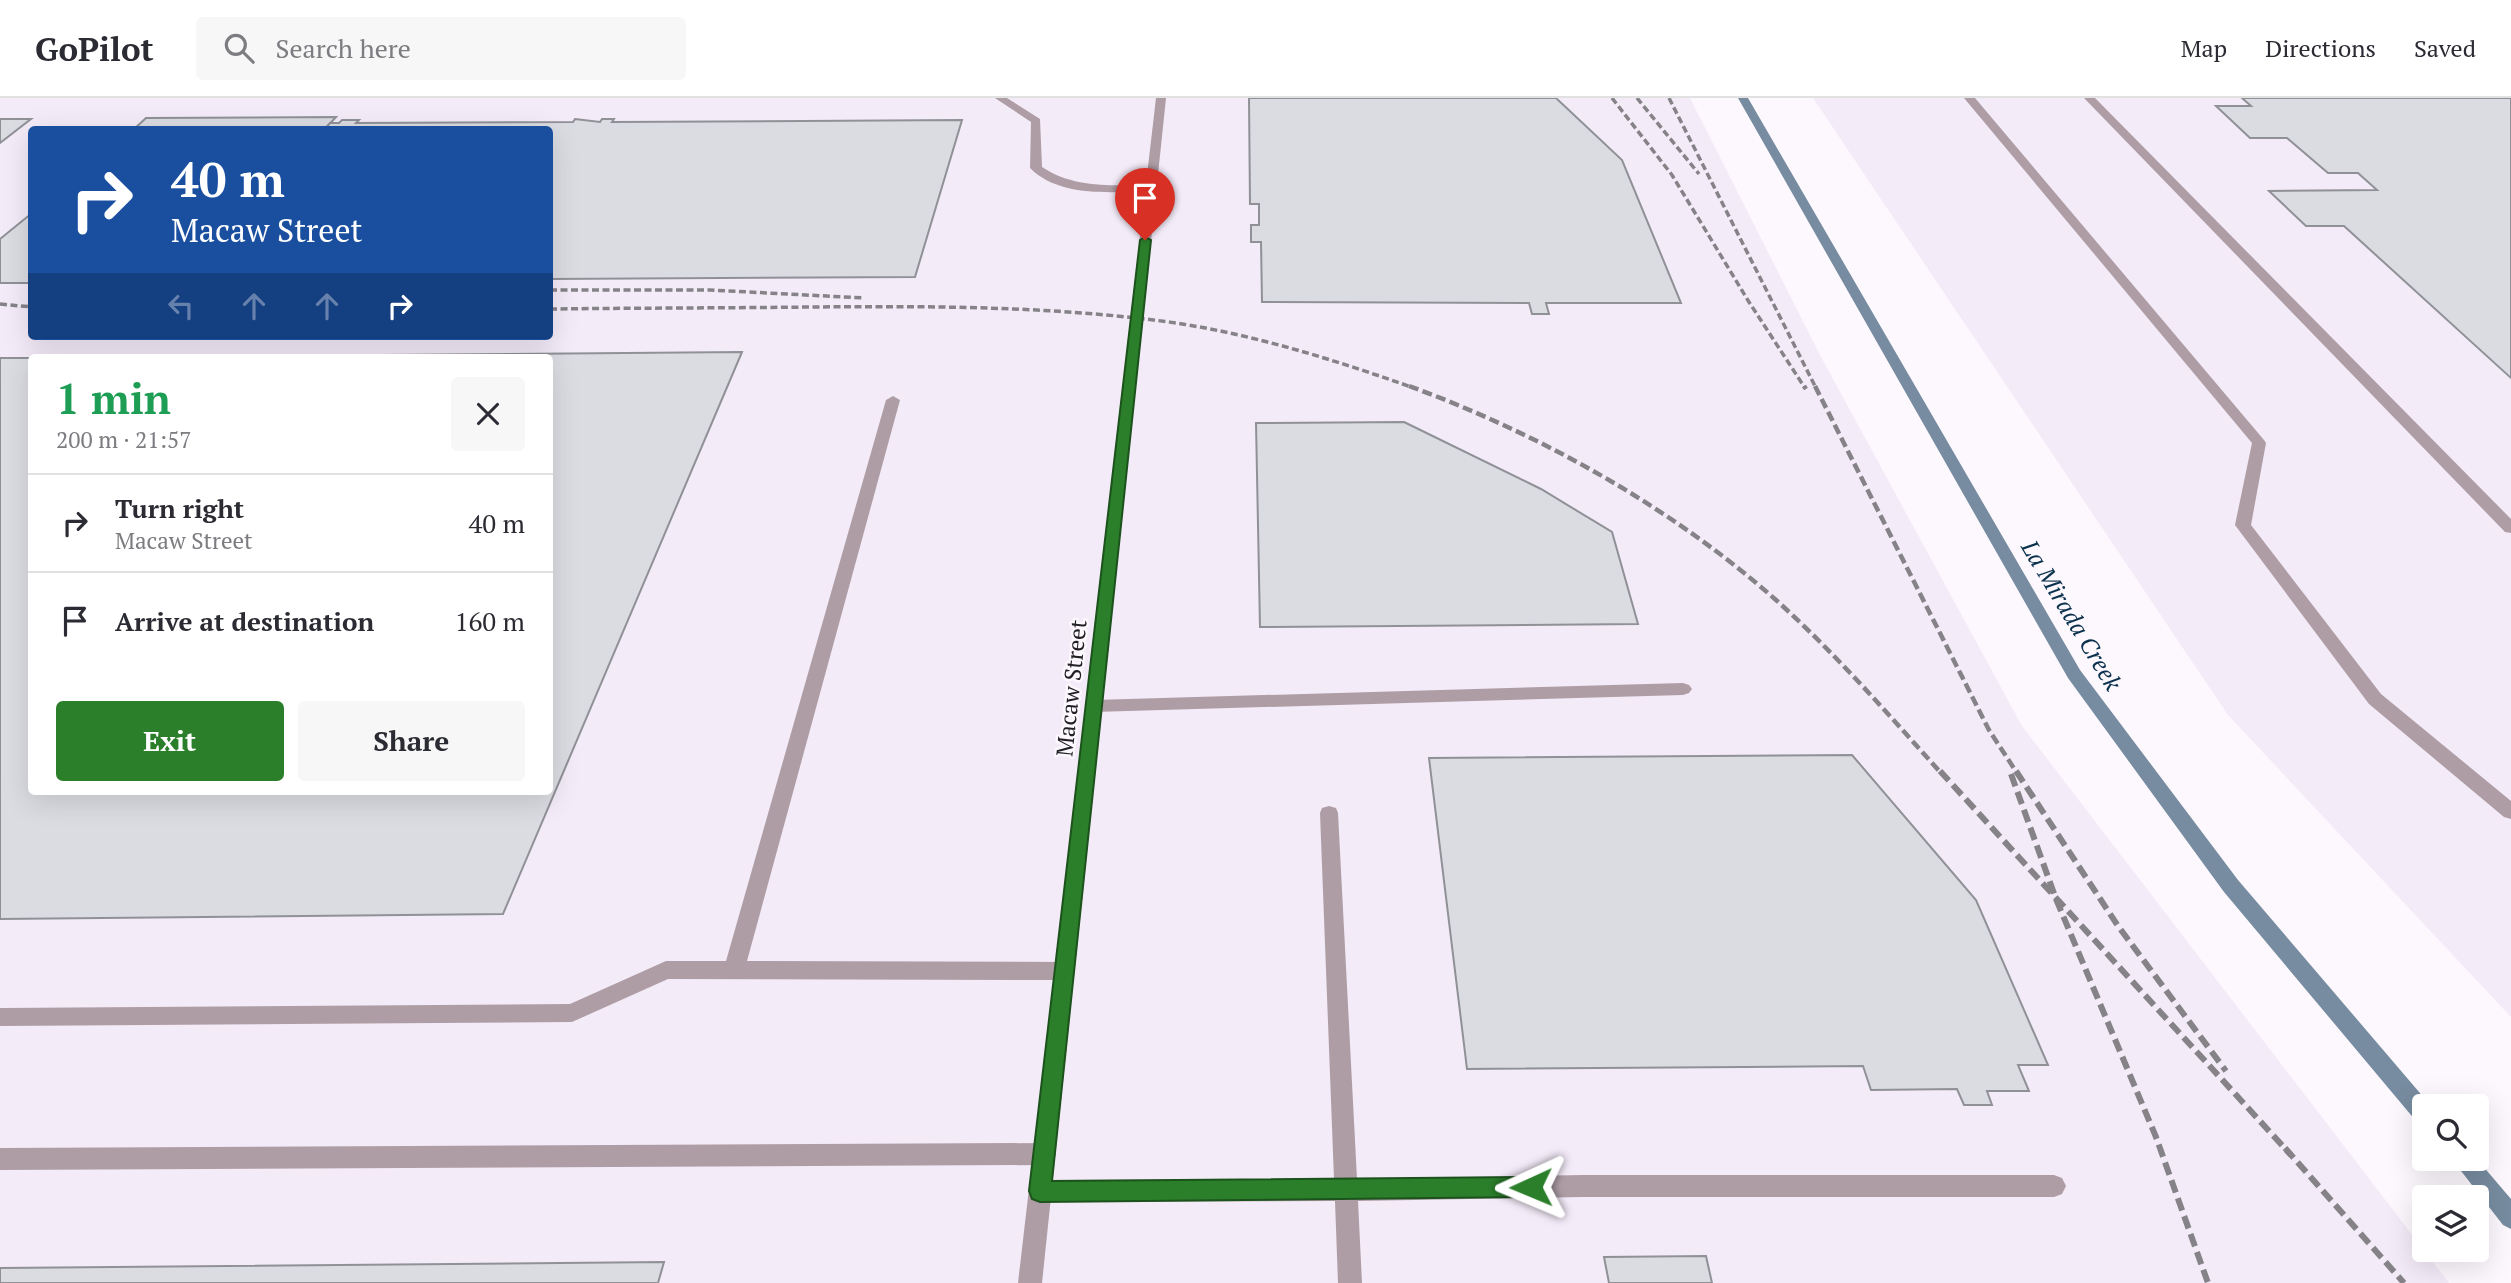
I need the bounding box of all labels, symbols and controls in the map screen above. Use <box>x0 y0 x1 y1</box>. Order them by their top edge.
search box <box>196 17 686 80</box>
text: GoPilot <box>35 27 154 70</box>
icon: search <box>220 29 258 67</box>
text: Search here <box>276 31 411 65</box>
text: Map <box>2181 32 2227 64</box>
text: Directions <box>2265 32 2376 64</box>
text: Saved <box>2414 32 2476 64</box>
text: 40 m <box>171 146 285 211</box>
icon: right <box>56 154 147 245</box>
pin <box>1115 168 1175 240</box>
icon: arrive <box>1126 179 1164 217</box>
text: Macaw Street <box>171 209 362 251</box>
icon: left <box>162 287 200 325</box>
icon: ahead <box>235 287 273 325</box>
icon: ahead <box>308 287 346 325</box>
icon: right <box>381 287 419 325</box>
text: 1 min <box>56 370 171 426</box>
button: close <box>451 377 525 451</box>
text: 200 m · 21:57 <box>56 424 191 455</box>
text: Turn right <box>115 491 244 525</box>
icon: right <box>56 504 94 542</box>
text: 40 m <box>469 506 525 540</box>
text: Macaw Street <box>115 525 253 556</box>
water label: La Mirada Creek <box>2014 533 2130 697</box>
icon: arrive <box>56 602 94 640</box>
text: Arrive at destination <box>115 604 374 638</box>
text: 160 m <box>455 604 525 638</box>
street label: Macaw Street <box>1048 618 1094 758</box>
button: Exit <box>56 701 284 781</box>
button: Share <box>298 701 525 781</box>
map controls <box>2412 1094 2489 1262</box>
button: search <box>2412 1094 2489 1171</box>
position arrow <box>1494 1150 1568 1224</box>
button: layers <box>2412 1185 2489 1262</box>

